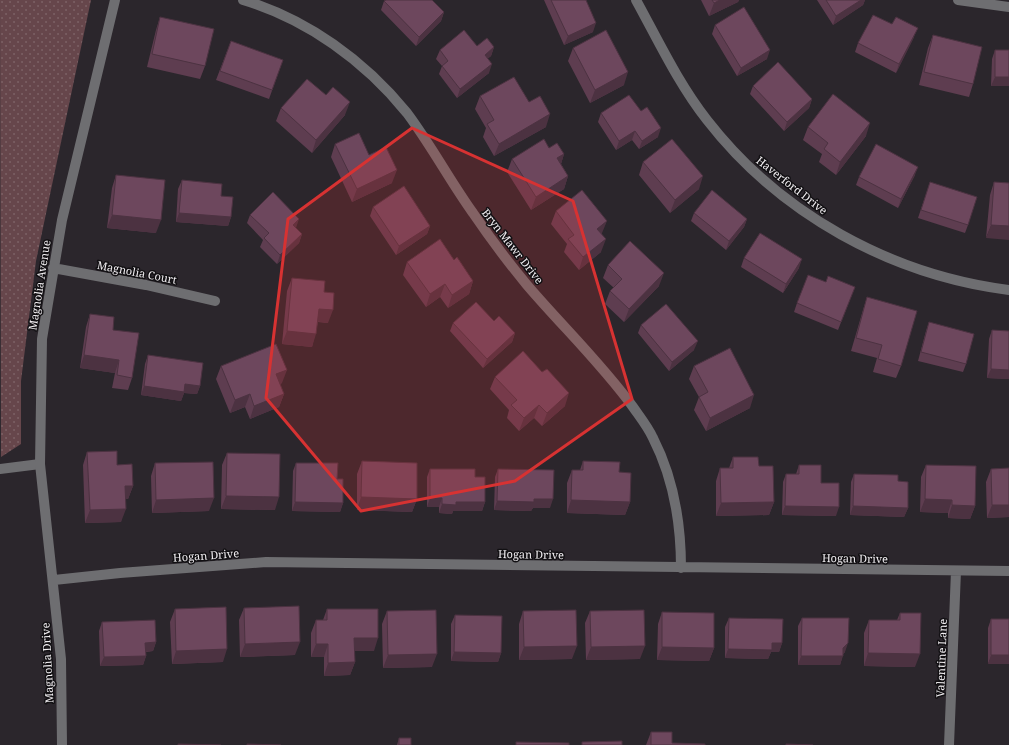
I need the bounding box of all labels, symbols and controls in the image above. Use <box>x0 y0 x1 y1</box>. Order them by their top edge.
street label: Haverford Drive <box>753 152 831 218</box>
street label: Bryn Mawr Drive <box>479 205 547 287</box>
street label: Magnolia Avenue <box>24 239 54 331</box>
street label: Magnolia Court <box>96 257 178 287</box>
street label: Hogan Drive <box>173 545 240 565</box>
street label: Hogan Drive <box>498 546 564 562</box>
street label: Hogan Drive <box>822 550 888 566</box>
street label: Valentine Lane <box>932 618 950 698</box>
street label: Magnolia Drive <box>37 622 57 704</box>

